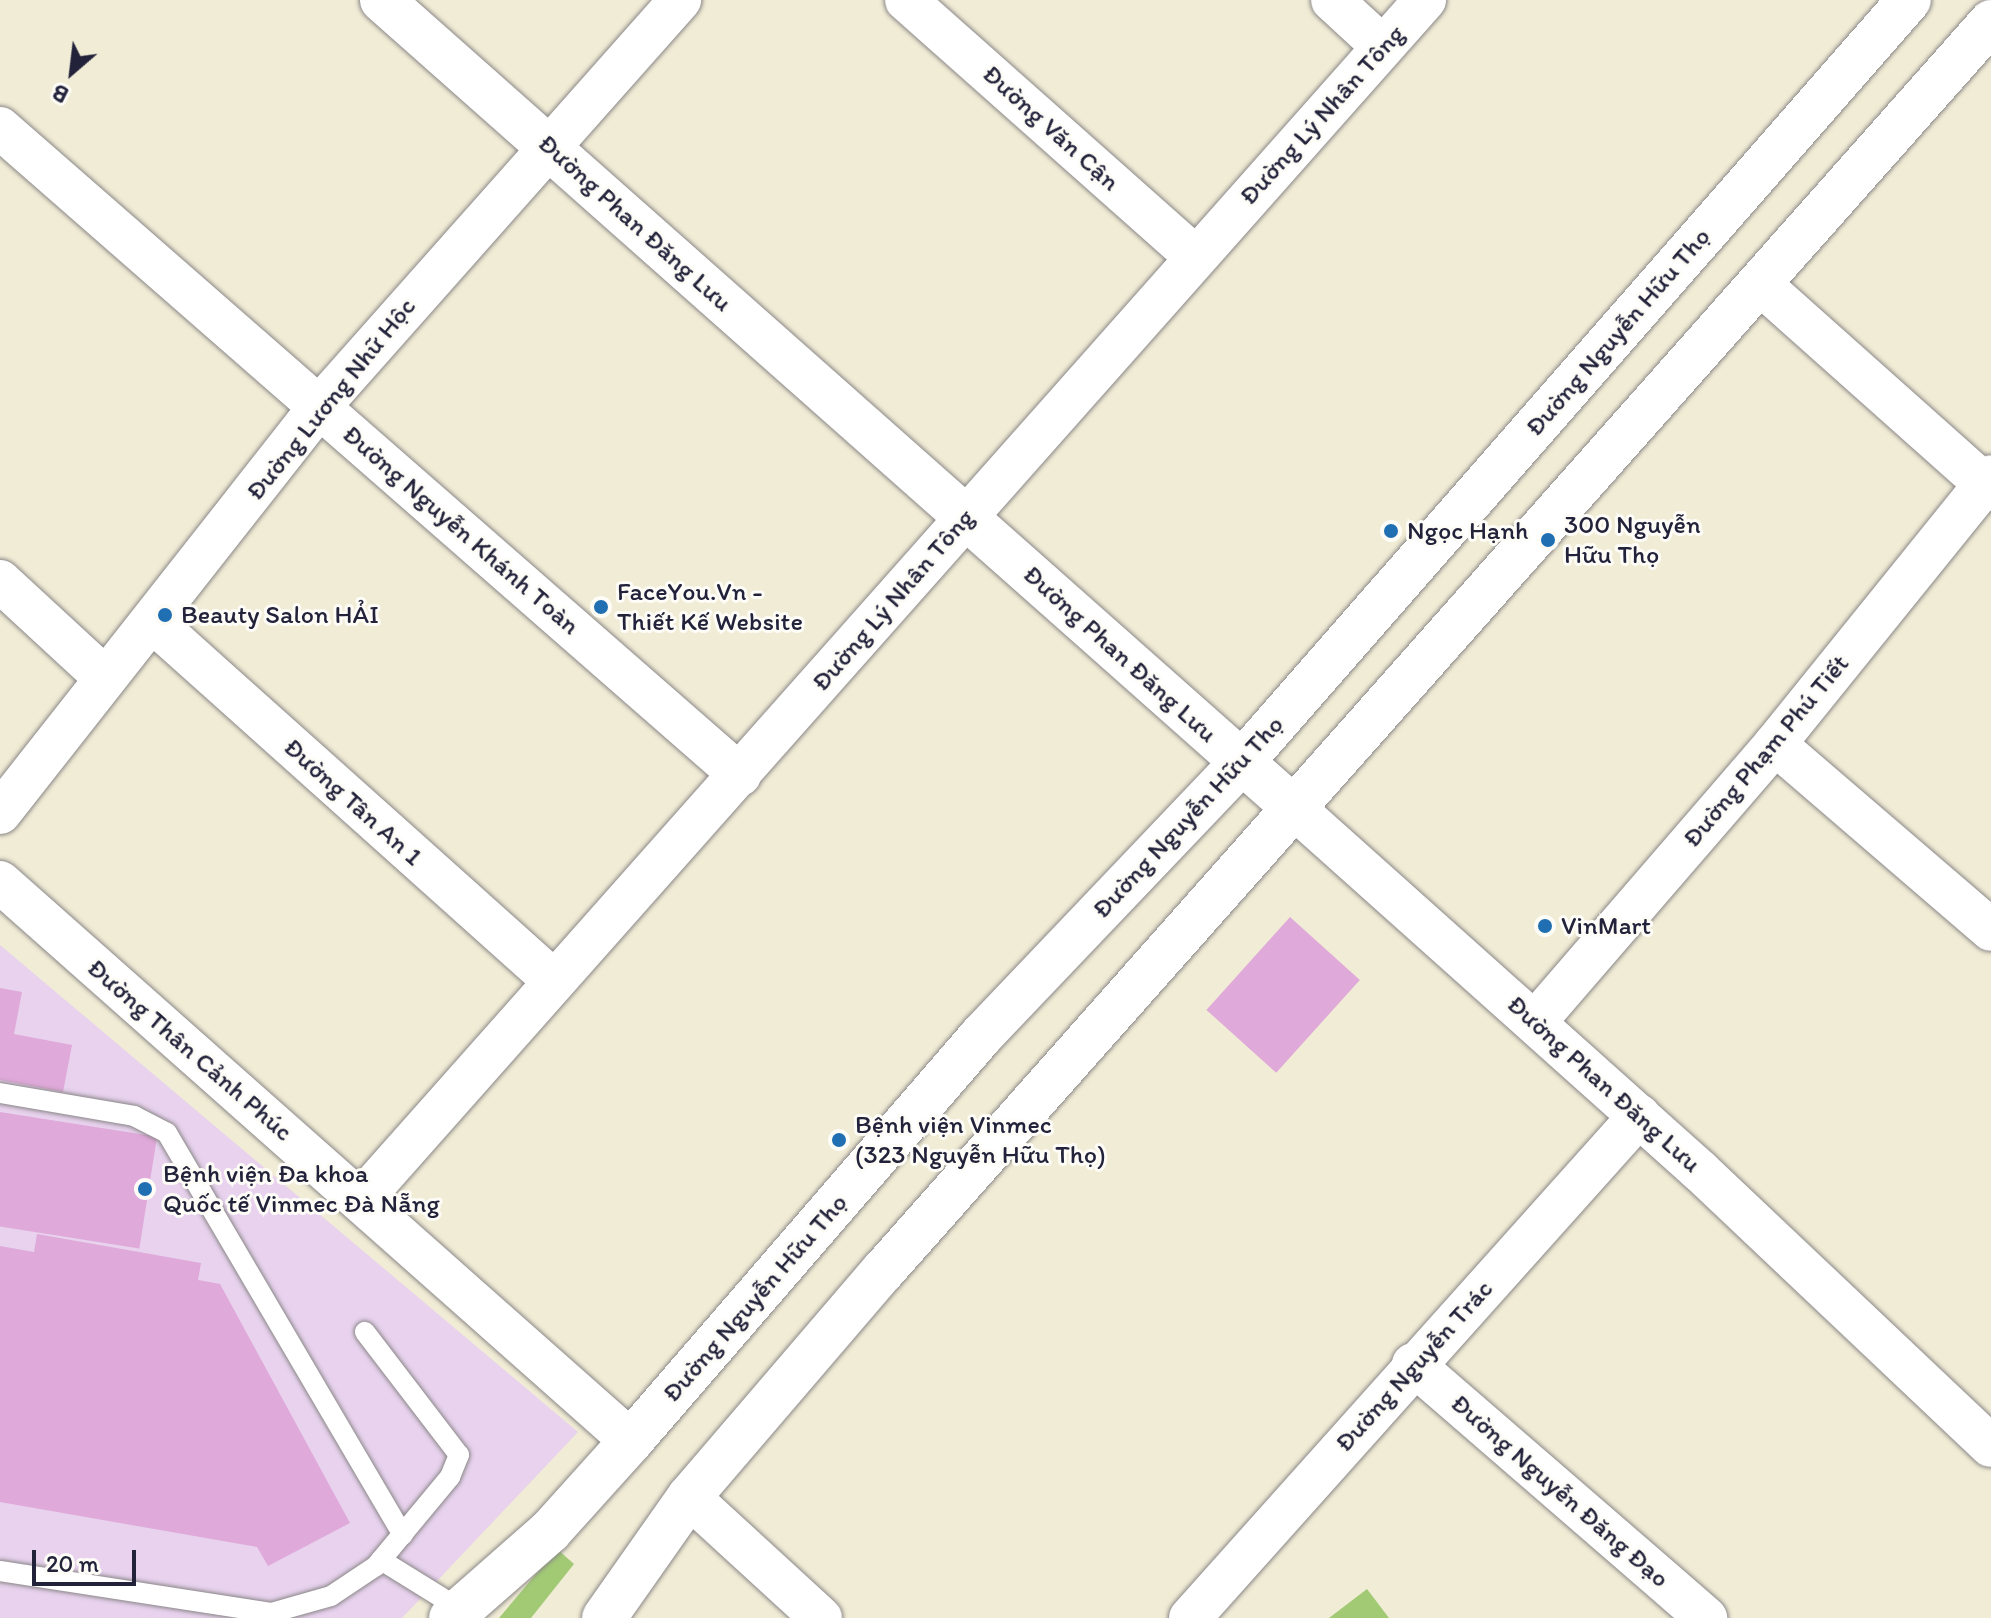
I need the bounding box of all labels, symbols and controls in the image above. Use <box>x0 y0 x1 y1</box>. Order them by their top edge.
street label: Đường Lý Nhân Tông <box>1234 20 1410 210</box>
north arrow <box>32 32 112 112</box>
street label: Đường Văn Cận <box>976 58 1126 198</box>
text: B <box>48 78 73 109</box>
street label: Đường Phan Đăng Lưu <box>532 128 738 318</box>
street label: Đường Nguyễn Hữu Thọ <box>1519 221 1717 443</box>
street label: Đường Lương Nhữ Hộc <box>240 291 422 507</box>
street label: Đường Nguyễn Khánh Toàn <box>337 419 585 641</box>
street label: Đường Lý Nhân Tông <box>806 503 980 697</box>
place label: 300 Nguyễn Hữu Thọ <box>1564 509 1701 570</box>
place label: Ngọc Hạnh <box>1407 515 1528 547</box>
marker: Ngọc Hạnh <box>1382 522 1400 540</box>
marker: 300 Nguyễn Hữu Thọ <box>1539 531 1557 549</box>
street label: Đường Phan Đăng Lưu <box>1017 559 1223 749</box>
place label: FaceYou.Vn - Thiết Kế Website <box>617 576 803 638</box>
marker: FaceYou.Vn - Thiết Kế Website <box>592 598 610 616</box>
place label: Beauty Salon HẢI <box>181 599 378 631</box>
marker: Beauty Salon HẢI <box>156 606 174 624</box>
street label: Đường Phạm Phú Tiết <box>1676 648 1856 854</box>
street label: Đường Nguyễn Hữu Thọ <box>1086 709 1290 925</box>
street label: Đường Tân An 1 <box>277 732 429 872</box>
place label: VinMart <box>1561 910 1651 942</box>
marker: VinMart <box>1536 917 1554 935</box>
street label: Đường Thân Cảnh Phúc <box>81 953 299 1147</box>
street label: Đường Phan Đăng Lưu <box>1501 989 1707 1179</box>
place label: Bệnh viện Vinmec (323 Nguyễn Hữu Thọ) <box>855 1109 1106 1170</box>
marker: Bệnh viện Vinmec (323 Nguyễn Hữu Thọ) <box>830 1131 848 1149</box>
place label: Bệnh viện Đa khoa Quốc tế Vinmec Đà Nẵng <box>163 1158 440 1220</box>
marker: Bệnh viện Đa khoa Quốc tế Vinmec Đà Nẵng <box>134 1178 156 1200</box>
street label: Đường Nguyễn Hữu Thọ <box>656 1187 854 1409</box>
street label: Đường Nguyễn Trác <box>1329 1274 1499 1458</box>
street label: Đường Nguyễn Đăng Đạo <box>1444 1387 1676 1595</box>
scale bar <box>36 1534 140 1584</box>
text: 20 m <box>46 1549 99 1578</box>

